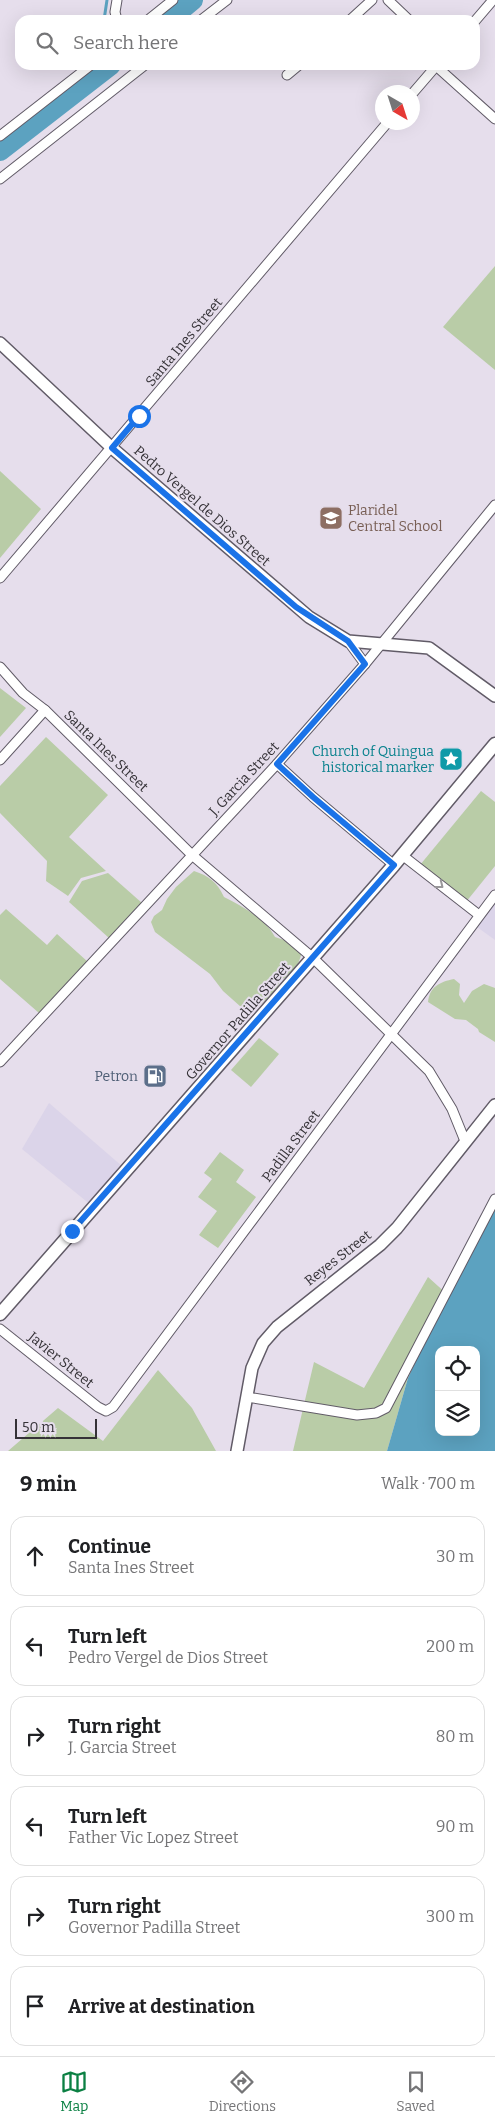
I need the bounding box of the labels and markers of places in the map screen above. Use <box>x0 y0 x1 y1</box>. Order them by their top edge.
place label: Plaridel Central School <box>348 502 442 535</box>
school or university icon: Plaridel Central School <box>318 505 344 531</box>
place label: Church of Quingua historical marker <box>312 743 434 776</box>
place icon: Church of Quingua historical marker <box>438 746 464 772</box>
fuel station icon: Petron <box>142 1063 168 1089</box>
place label: Petron <box>94 1068 138 1085</box>

